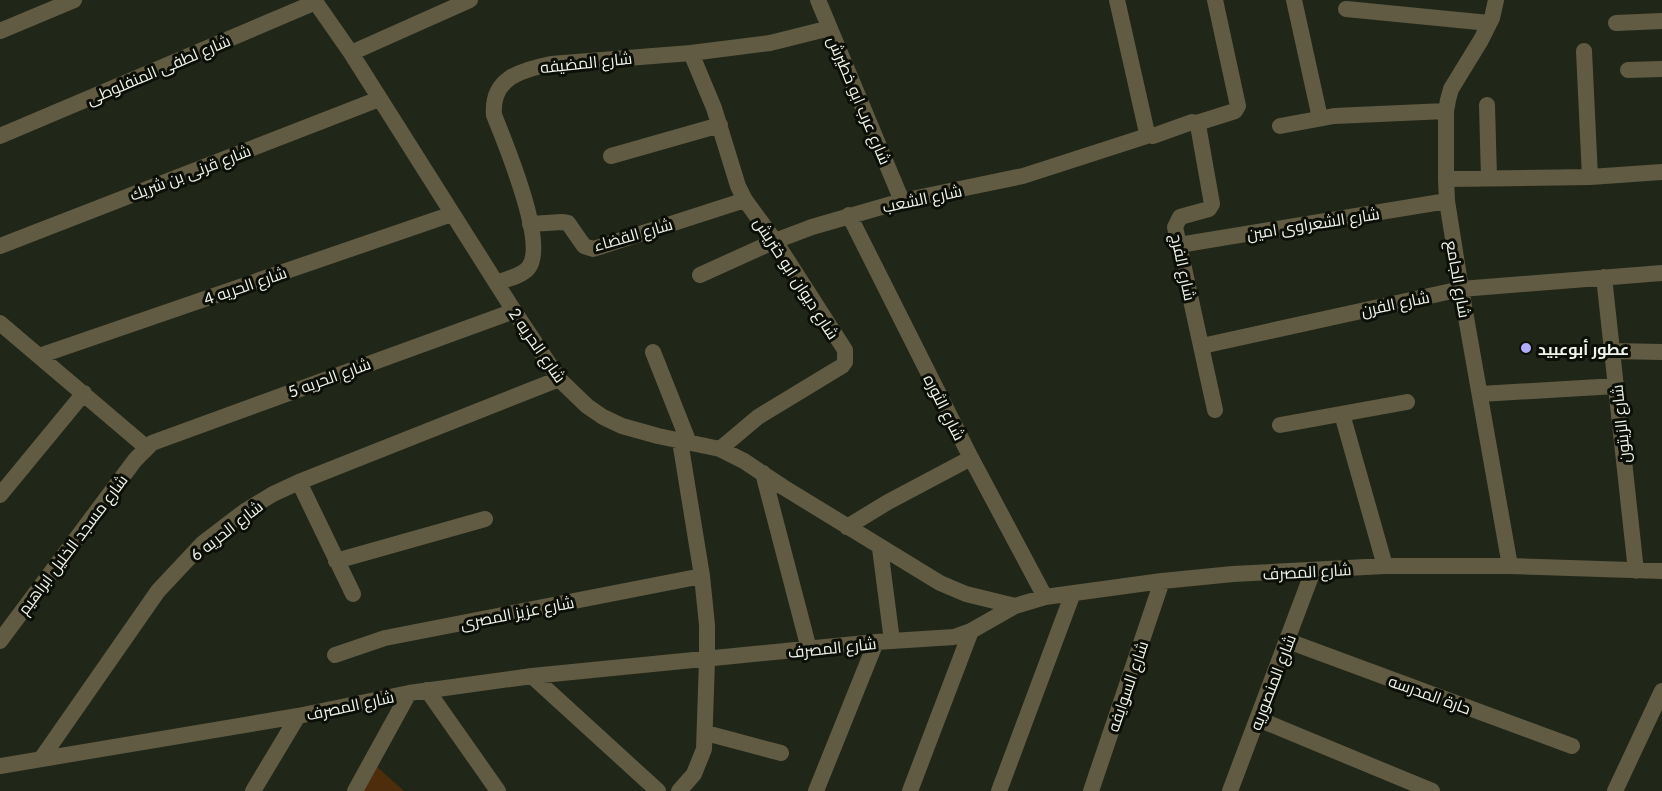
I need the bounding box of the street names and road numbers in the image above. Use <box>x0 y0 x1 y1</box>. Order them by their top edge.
street label: شارع لطفى المنفلوطى <box>83 30 234 111</box>
street label: شارع عرب ابو خطيرش <box>822 33 896 168</box>
street label: شارع المضيفه <box>539 48 633 79</box>
street label: شارع قرنى بن شريك <box>127 140 254 207</box>
street label: شارع الشعب <box>881 180 964 219</box>
street label: شارع الشعراوى امين <box>1245 203 1381 246</box>
street label: شارع القضاء <box>591 214 675 257</box>
street label: شارع ديوان ابو ختريش <box>748 214 843 344</box>
street label: شارع الفرج <box>1165 232 1200 303</box>
street label: شارع الجامع <box>1440 239 1475 320</box>
street label: شارع الحريه 4 <box>201 262 290 311</box>
street label: شارع الفرن <box>1359 286 1432 322</box>
street label: شارع الحريه 2 <box>503 304 571 388</box>
street label: شارع الحريه 5 <box>285 353 374 404</box>
street label: شارع الثوره <box>918 371 970 444</box>
street label: شارع الزيتون <box>1606 384 1637 464</box>
street label: شارع مسجد الخليل ابراهيم <box>13 470 133 620</box>
street label: شارع الحريه 6 <box>186 496 268 566</box>
street label: شارع المصرف <box>1262 559 1352 586</box>
street label: شارع عزيز المصرى <box>458 592 576 635</box>
street label: شارع المنصوريه <box>1245 631 1302 734</box>
street label: شارع المصرف <box>787 633 878 664</box>
street label: شارع السوايفه <box>1103 638 1154 735</box>
street label: حارة المدرسه <box>1386 670 1474 719</box>
street label: شارع المصرف <box>304 686 396 726</box>

